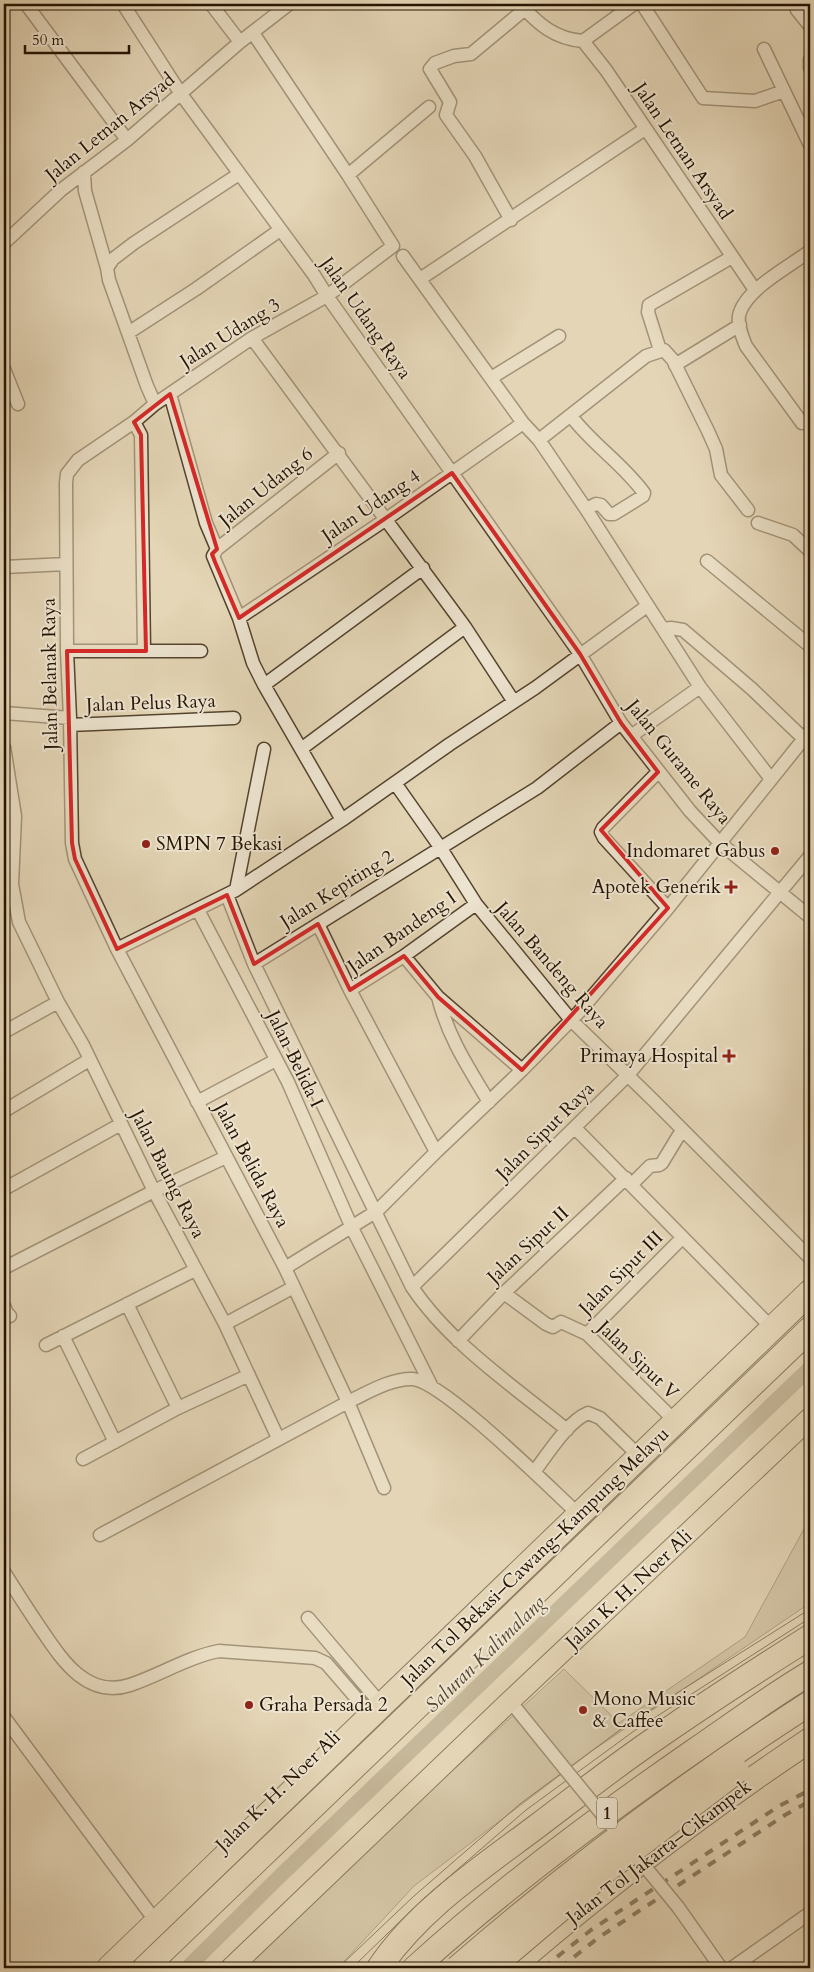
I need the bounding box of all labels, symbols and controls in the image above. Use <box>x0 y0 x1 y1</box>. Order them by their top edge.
scale bar <box>25 22 129 54</box>
text: 50 m <box>32 30 64 50</box>
street label: Jalan Letnan Arsyad <box>37 67 180 189</box>
street label: Jalan Letnan Arsyad <box>626 75 738 225</box>
street label: Jalan Udang Raya <box>312 249 418 384</box>
street label: Jalan Udang 3 <box>172 292 285 376</box>
street label: Jalan Udang 6 <box>211 441 318 535</box>
street label: Jalan Udang 4 <box>314 463 426 550</box>
street label: Jalan Belanak Raya <box>36 598 64 753</box>
street label: Jalan Pelus Raya <box>83 688 216 718</box>
street label: Jalan Gurame Raya <box>619 692 737 830</box>
place label: SMPN 7 Bekasi <box>156 831 282 857</box>
marker: SMPN 7 Bekasi <box>140 838 152 850</box>
place label: Indomaret Gabus <box>626 838 765 864</box>
street label: Jalan Kepiting 2 <box>273 844 399 936</box>
marker: Indomaret Gabus <box>769 845 781 857</box>
place label: Apotek Generik <box>592 874 722 900</box>
marker: Apotek Generik <box>725 881 737 893</box>
street label: Jalan Bandeng I <box>340 885 462 981</box>
street label: Jalan Bandeng Raya <box>488 894 614 1034</box>
street label: Jalan Belida I <box>259 1003 330 1112</box>
place label: Primaya Hospital <box>580 1043 718 1069</box>
marker: Primaya Hospital <box>722 1049 736 1063</box>
street label: Jalan Siput Raya <box>488 1076 600 1188</box>
street label: Jalan Belida Raya <box>207 1095 296 1232</box>
street label: Jalan Baung Raya <box>123 1102 212 1243</box>
street label: Jalan Siput II <box>479 1200 575 1292</box>
street label: Jalan Siput III <box>571 1225 669 1323</box>
street label: Jalan Siput V <box>589 1312 684 1406</box>
street label: Jalan Tol Bekasi–Cawang–Kampung Melayu <box>393 1421 675 1695</box>
street label: Jalan K. H. Noer Ali <box>558 1523 698 1657</box>
water label: Saluran Kalimalang <box>419 1589 551 1719</box>
place label: Mono Music & Caffee <box>593 1686 696 1734</box>
place label: Graha Persada 2 <box>259 1692 388 1718</box>
marker: Graha Persada 2 <box>243 1699 255 1711</box>
marker: Mono Music & Caffee <box>577 1704 589 1716</box>
street label: Jalan K. H. Noer Ali <box>208 1725 346 1860</box>
street label: Jalan Tol Jakarta–Cikampek <box>559 1773 758 1932</box>
road number: 1 <box>597 1798 617 1829</box>

